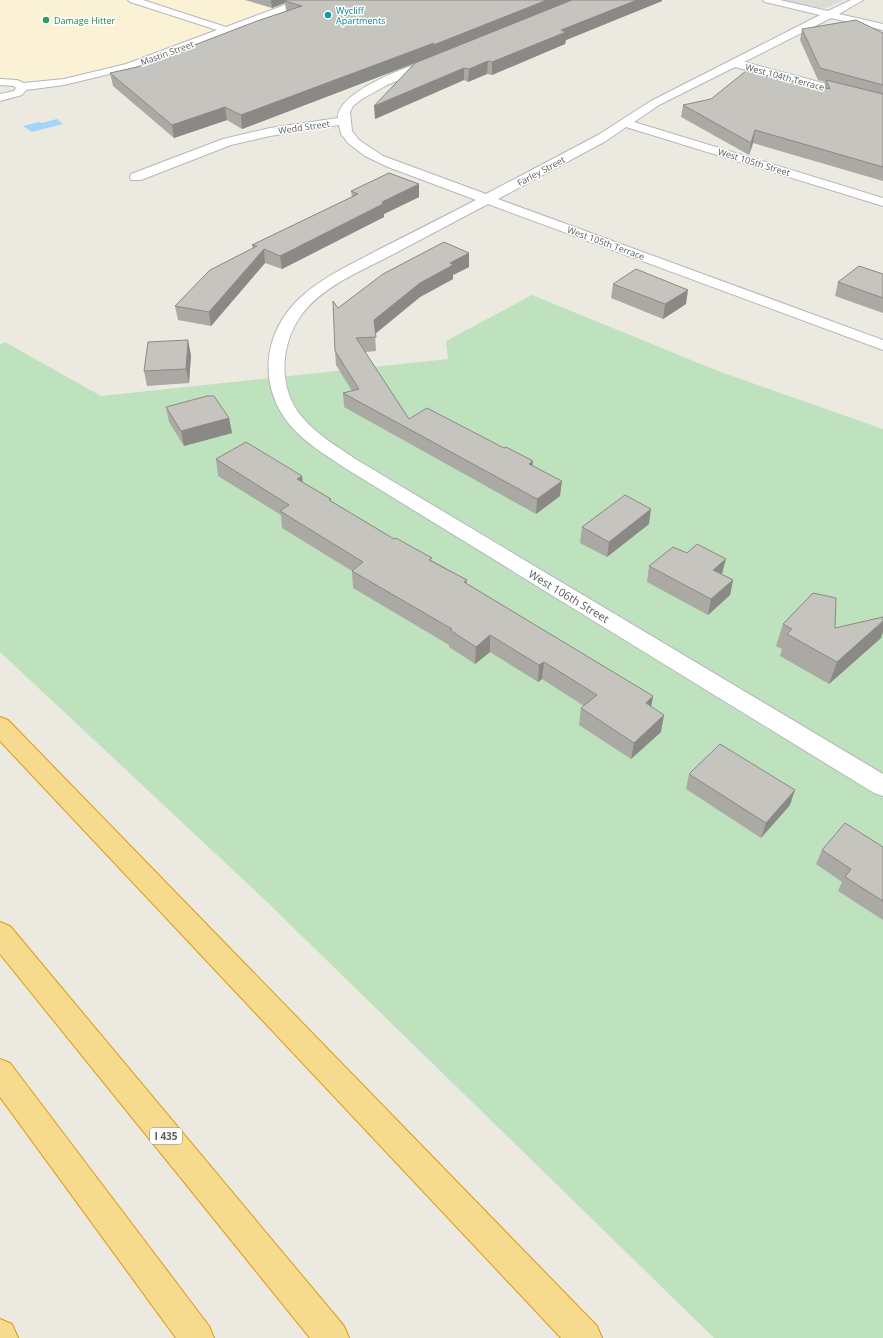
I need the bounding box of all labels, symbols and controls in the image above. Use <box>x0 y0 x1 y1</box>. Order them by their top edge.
place label: Wycliff Apartments <box>336 4 386 27</box>
marker: Wycliff Apartments <box>323 10 333 20</box>
place label: Damage Hitter <box>54 14 116 27</box>
marker: Damage Hitter <box>41 15 51 25</box>
street label: Mastin Street <box>139 37 195 69</box>
street label: West 104th Terrace <box>744 60 826 94</box>
street label: Wedd Street <box>277 117 331 137</box>
street label: West 105th Street <box>716 145 792 179</box>
street label: Farley Street <box>515 153 567 189</box>
street label: West 105th Terrace <box>566 223 646 263</box>
street label: West 106th Street <box>526 566 612 626</box>
road number: I 435 <box>150 1128 182 1144</box>

